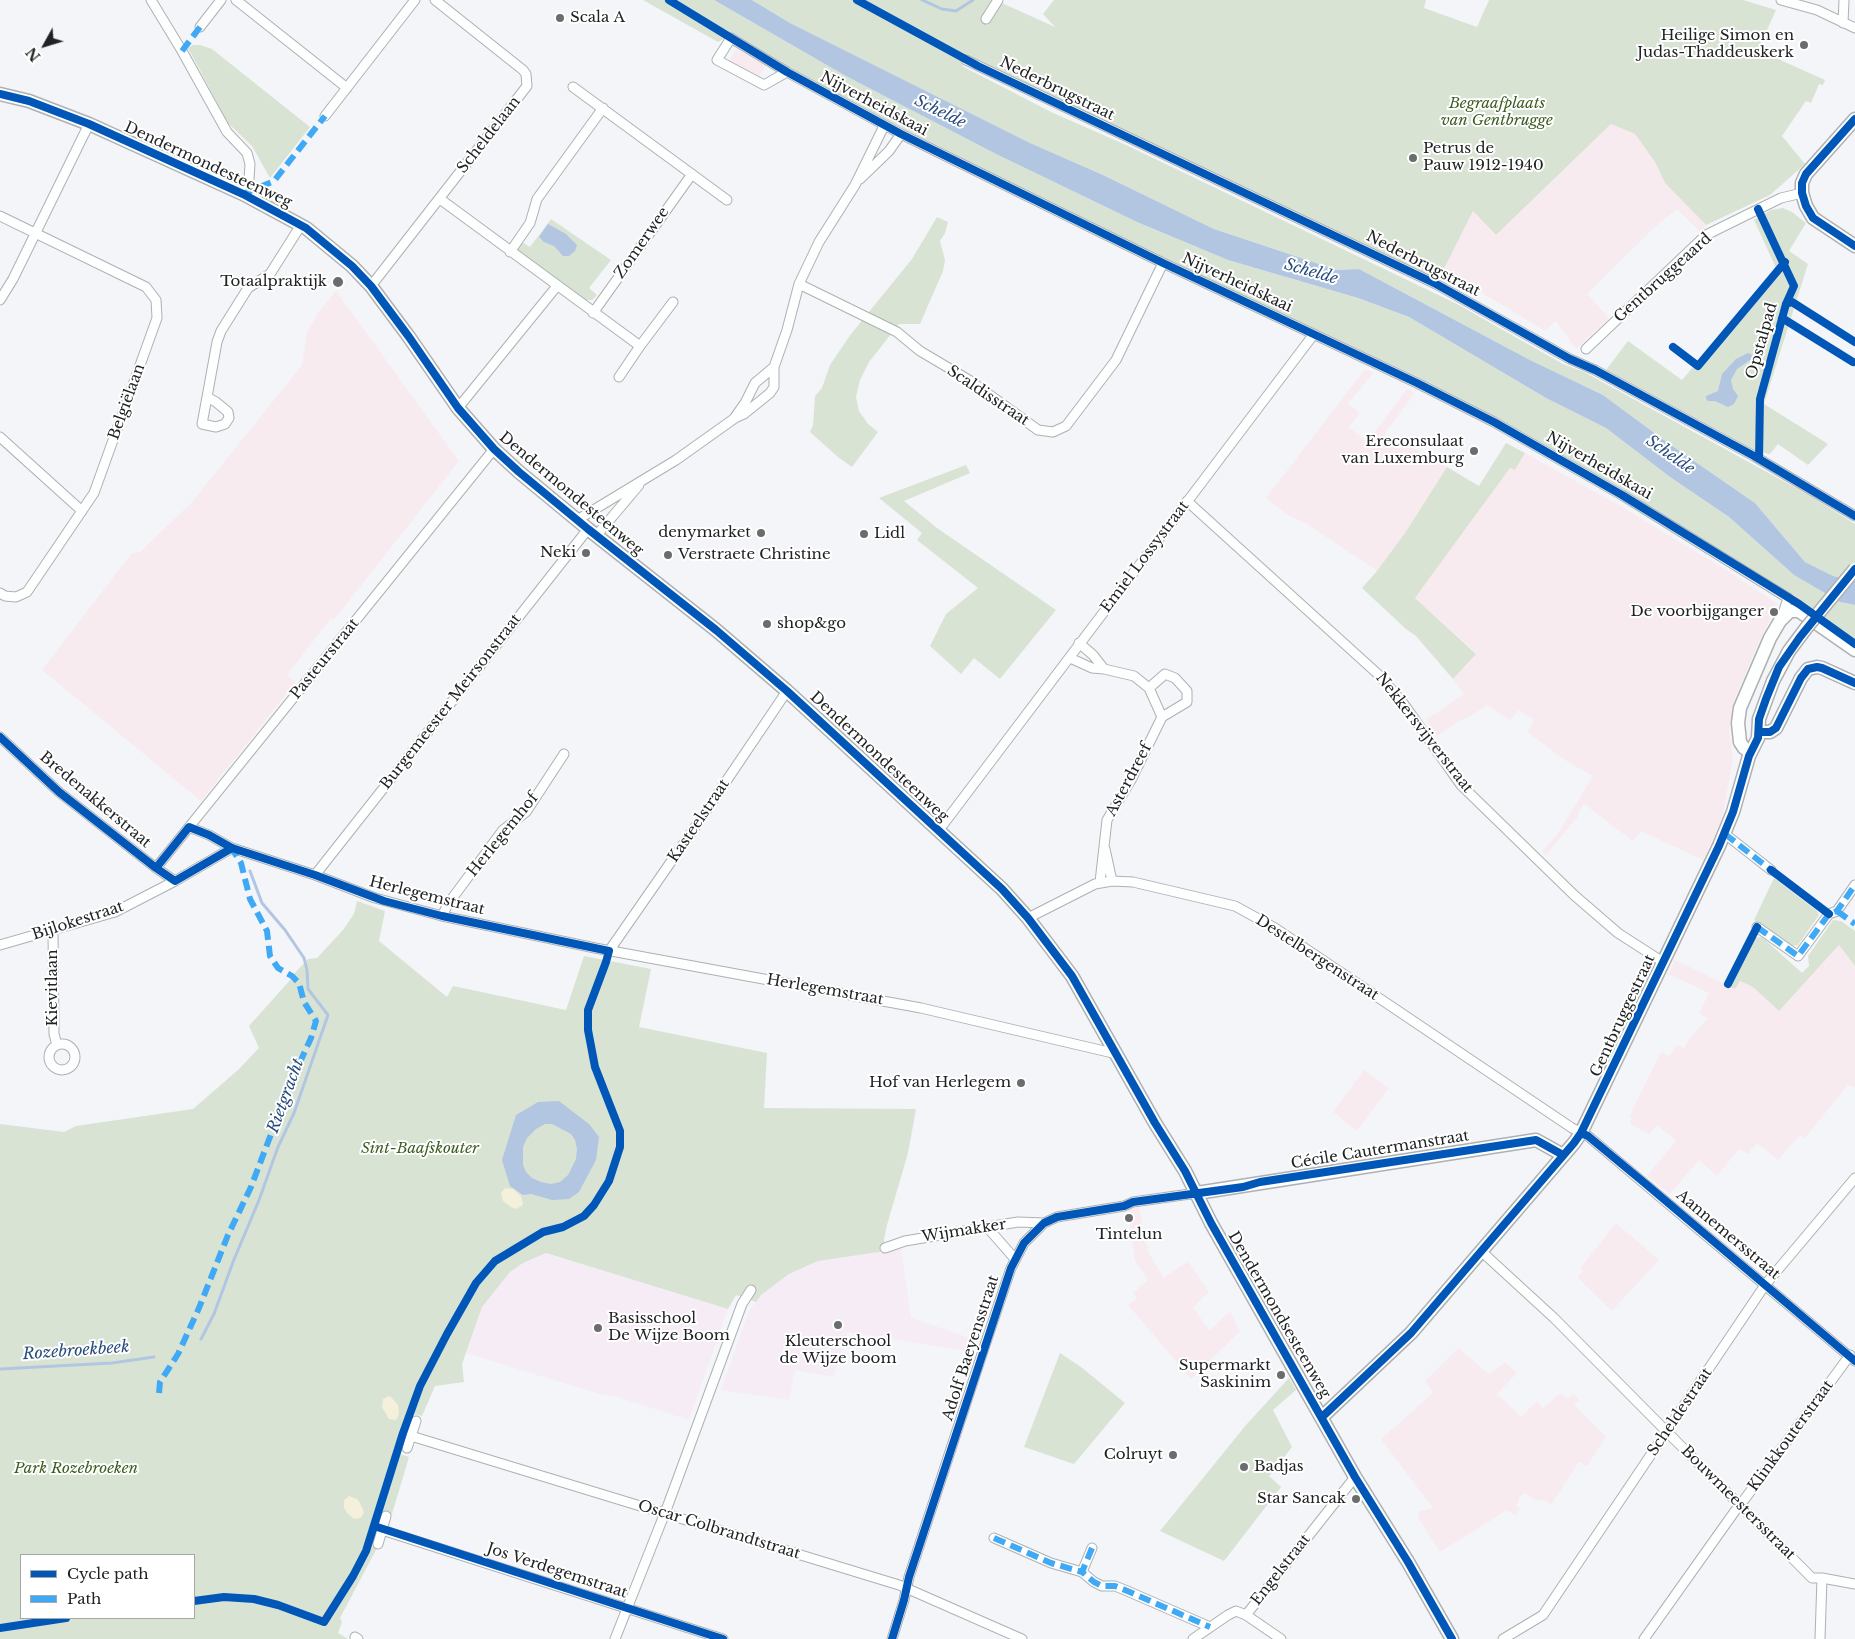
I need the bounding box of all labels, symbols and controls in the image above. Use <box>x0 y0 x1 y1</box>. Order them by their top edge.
place label: Scala A <box>570 9 625 27</box>
marker: Scala A <box>554 12 566 24</box>
north arrow <box>20 20 70 70</box>
place label: Heilige Simon en Judas-Thaddeuskerk <box>1637 27 1794 62</box>
marker: Heilige Simon en Judas-Thaddeuskerk <box>1798 39 1810 51</box>
text: N <box>22 44 44 65</box>
street label: Nederbrugstraat <box>997 53 1117 125</box>
street label: Nijverheidskaai <box>817 68 931 140</box>
water label: Schelde <box>911 91 969 133</box>
street label: Scheldelaan <box>454 93 524 177</box>
park label: Begraafplaats van Gentbrugge <box>1441 95 1553 130</box>
street label: Dendermondesteenweg <box>121 118 295 212</box>
place label: Petrus de Pauw 1912-1940 <box>1423 140 1544 175</box>
marker: Petrus de Pauw 1912-1940 <box>1407 152 1419 164</box>
street label: Zomerwee <box>611 204 673 282</box>
street label: Nederbrugstraat <box>1363 227 1483 301</box>
street label: Gentbruggeaard <box>1611 230 1715 326</box>
street label: Nijverheidskaai <box>1179 250 1295 316</box>
water label: Schelde <box>1282 255 1340 289</box>
place label: Totaalpraktijk <box>220 273 327 291</box>
marker: Totaalpraktijk <box>331 275 345 289</box>
street label: Opstalpad <box>1743 301 1781 381</box>
street label: Belgiëlaan <box>105 362 149 442</box>
street label: Scaldisstraat <box>944 362 1032 430</box>
street label: Dendermondesteenweg <box>495 428 647 560</box>
street label: Nijverheidskaai <box>1543 428 1655 504</box>
water label: Schelde <box>1642 431 1698 479</box>
place label: Ereconsulaat van Luxemburg <box>1342 433 1464 468</box>
marker: Ereconsulaat van Luxemburg <box>1468 445 1480 457</box>
street label: Emiel Lossystraat <box>1097 498 1193 616</box>
place label: denymarket <box>658 524 751 542</box>
place label: Lidl <box>874 525 905 543</box>
marker: denymarket <box>755 527 767 539</box>
marker: Lidl <box>858 528 870 540</box>
place label: Neki <box>540 544 576 562</box>
place label: Verstraete Christine <box>678 546 831 564</box>
marker: Neki <box>580 547 592 559</box>
marker: Verstraete Christine <box>662 549 674 561</box>
place label: De voorbijganger <box>1630 603 1764 621</box>
marker: De voorbijganger <box>1768 606 1780 618</box>
street label: Burgemeester Meirsonstraat <box>377 611 525 793</box>
street label: Pasteurstraat <box>287 615 363 703</box>
place label: shop&go <box>777 615 846 633</box>
marker: shop&go <box>761 618 773 630</box>
street label: Nekkersvijverstraat <box>1372 669 1476 797</box>
street label: Dendermondesteenweg <box>806 688 952 826</box>
street label: Asterdreef <box>1102 740 1156 820</box>
street label: Bredenakkerstraat <box>36 748 154 852</box>
street label: Kasteelstraat <box>665 776 733 866</box>
street label: Herlegemhof <box>464 789 542 881</box>
street label: Herlegemstraat <box>367 873 487 919</box>
street label: Bijlokestraat <box>30 898 126 944</box>
street label: Destelbergenstraat <box>1252 911 1382 1005</box>
street label: Kievitlaan <box>44 950 62 1026</box>
street label: Gentbruggestraat <box>1587 952 1659 1080</box>
street label: Herlegemstraat <box>765 971 885 1009</box>
water label: Rietgracht <box>264 1056 308 1136</box>
place label: Hof van Herlegem <box>869 1074 1011 1092</box>
marker: Hof van Herlegem <box>1015 1077 1027 1089</box>
street label: Cécile Cautermanstraat <box>1290 1127 1470 1173</box>
park label: Sint-Baafskouter <box>361 1140 479 1158</box>
street label: Aannemersstraat <box>1673 1186 1783 1284</box>
marker: Tintelun <box>1123 1212 1135 1224</box>
street label: Wijmakker <box>920 1215 1008 1247</box>
place label: Tintelun <box>1096 1226 1162 1244</box>
street label: Dendermondsesteenweg <box>1224 1228 1334 1402</box>
street label: Adolf Baeyensstraat <box>939 1273 1003 1423</box>
place label: Basisschool De Wijze Boom <box>608 1310 730 1345</box>
marker: Kleuterschool de Wijze boom <box>832 1319 844 1331</box>
marker: Basisschool De Wijze Boom <box>592 1322 604 1334</box>
place label: Kleuterschool de Wijze boom <box>780 1333 896 1368</box>
water label: Rozebroekbeek <box>22 1338 130 1364</box>
place label: Supermarkt Saskinim <box>1179 1357 1271 1392</box>
street label: Scheldestraat <box>1644 1365 1716 1459</box>
marker: Supermarkt Saskinim <box>1275 1369 1287 1381</box>
street label: Klinkkouterstraat <box>1745 1377 1837 1495</box>
street label: Bouwmeestersstraat <box>1677 1442 1799 1564</box>
place label: Colruyt <box>1104 1446 1163 1464</box>
marker: Colruyt <box>1167 1449 1179 1461</box>
place label: Badjas <box>1254 1458 1304 1476</box>
park label: Park Rozebroeken <box>14 1460 138 1478</box>
marker: Badjas <box>1238 1461 1250 1473</box>
place label: Star Sancak <box>1257 1490 1346 1508</box>
marker: Star Sancak <box>1350 1493 1362 1505</box>
street label: Oscar Colbrandtstraat <box>636 1497 802 1563</box>
street label: Engelstraat <box>1248 1531 1314 1609</box>
street label: Jos Verdegemstraat <box>484 1540 630 1602</box>
legend <box>20 1554 195 1619</box>
text: Cycle path <box>67 1564 149 1583</box>
text: Path <box>67 1589 101 1608</box>

